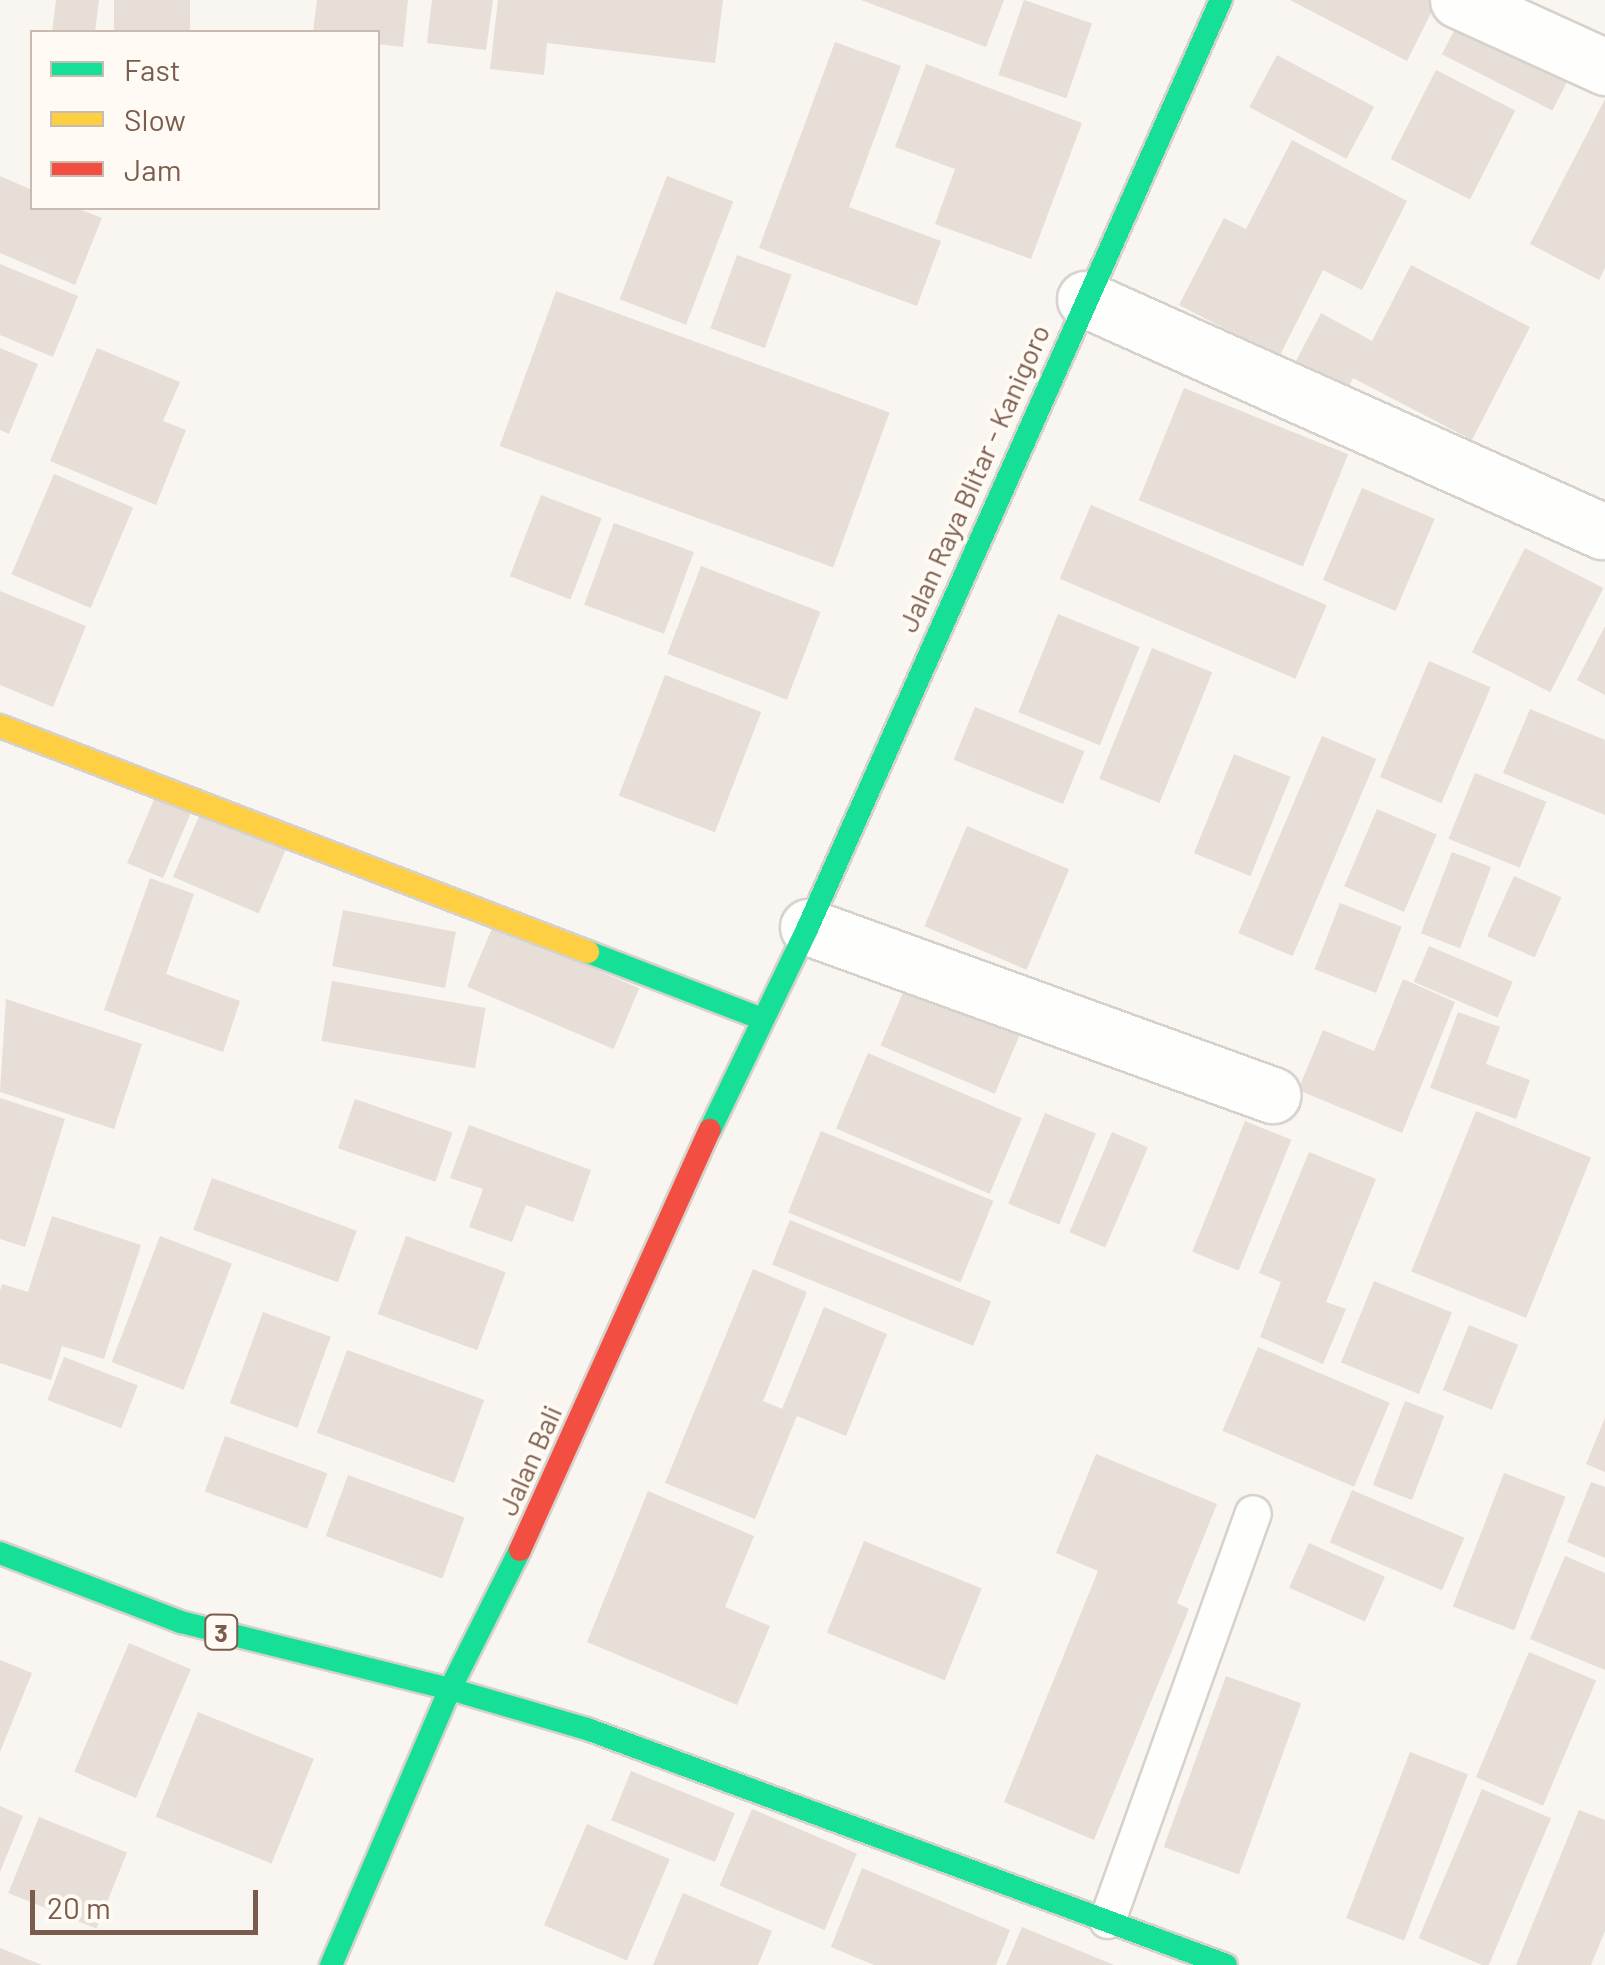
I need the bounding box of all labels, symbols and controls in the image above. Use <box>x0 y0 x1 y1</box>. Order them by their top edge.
legend <box>30 30 380 210</box>
text: Fast <box>124 51 181 87</box>
text: Slow <box>124 101 186 137</box>
text: Jam <box>124 151 181 187</box>
street label: Jalan Raya Blitar - Kanigoro <box>890 319 1056 637</box>
street label: Jalan Bali <box>490 1400 568 1520</box>
road number: 3 <box>204 1612 238 1652</box>
scale bar <box>35 1870 262 1932</box>
text: 20 m <box>47 1889 111 1925</box>

